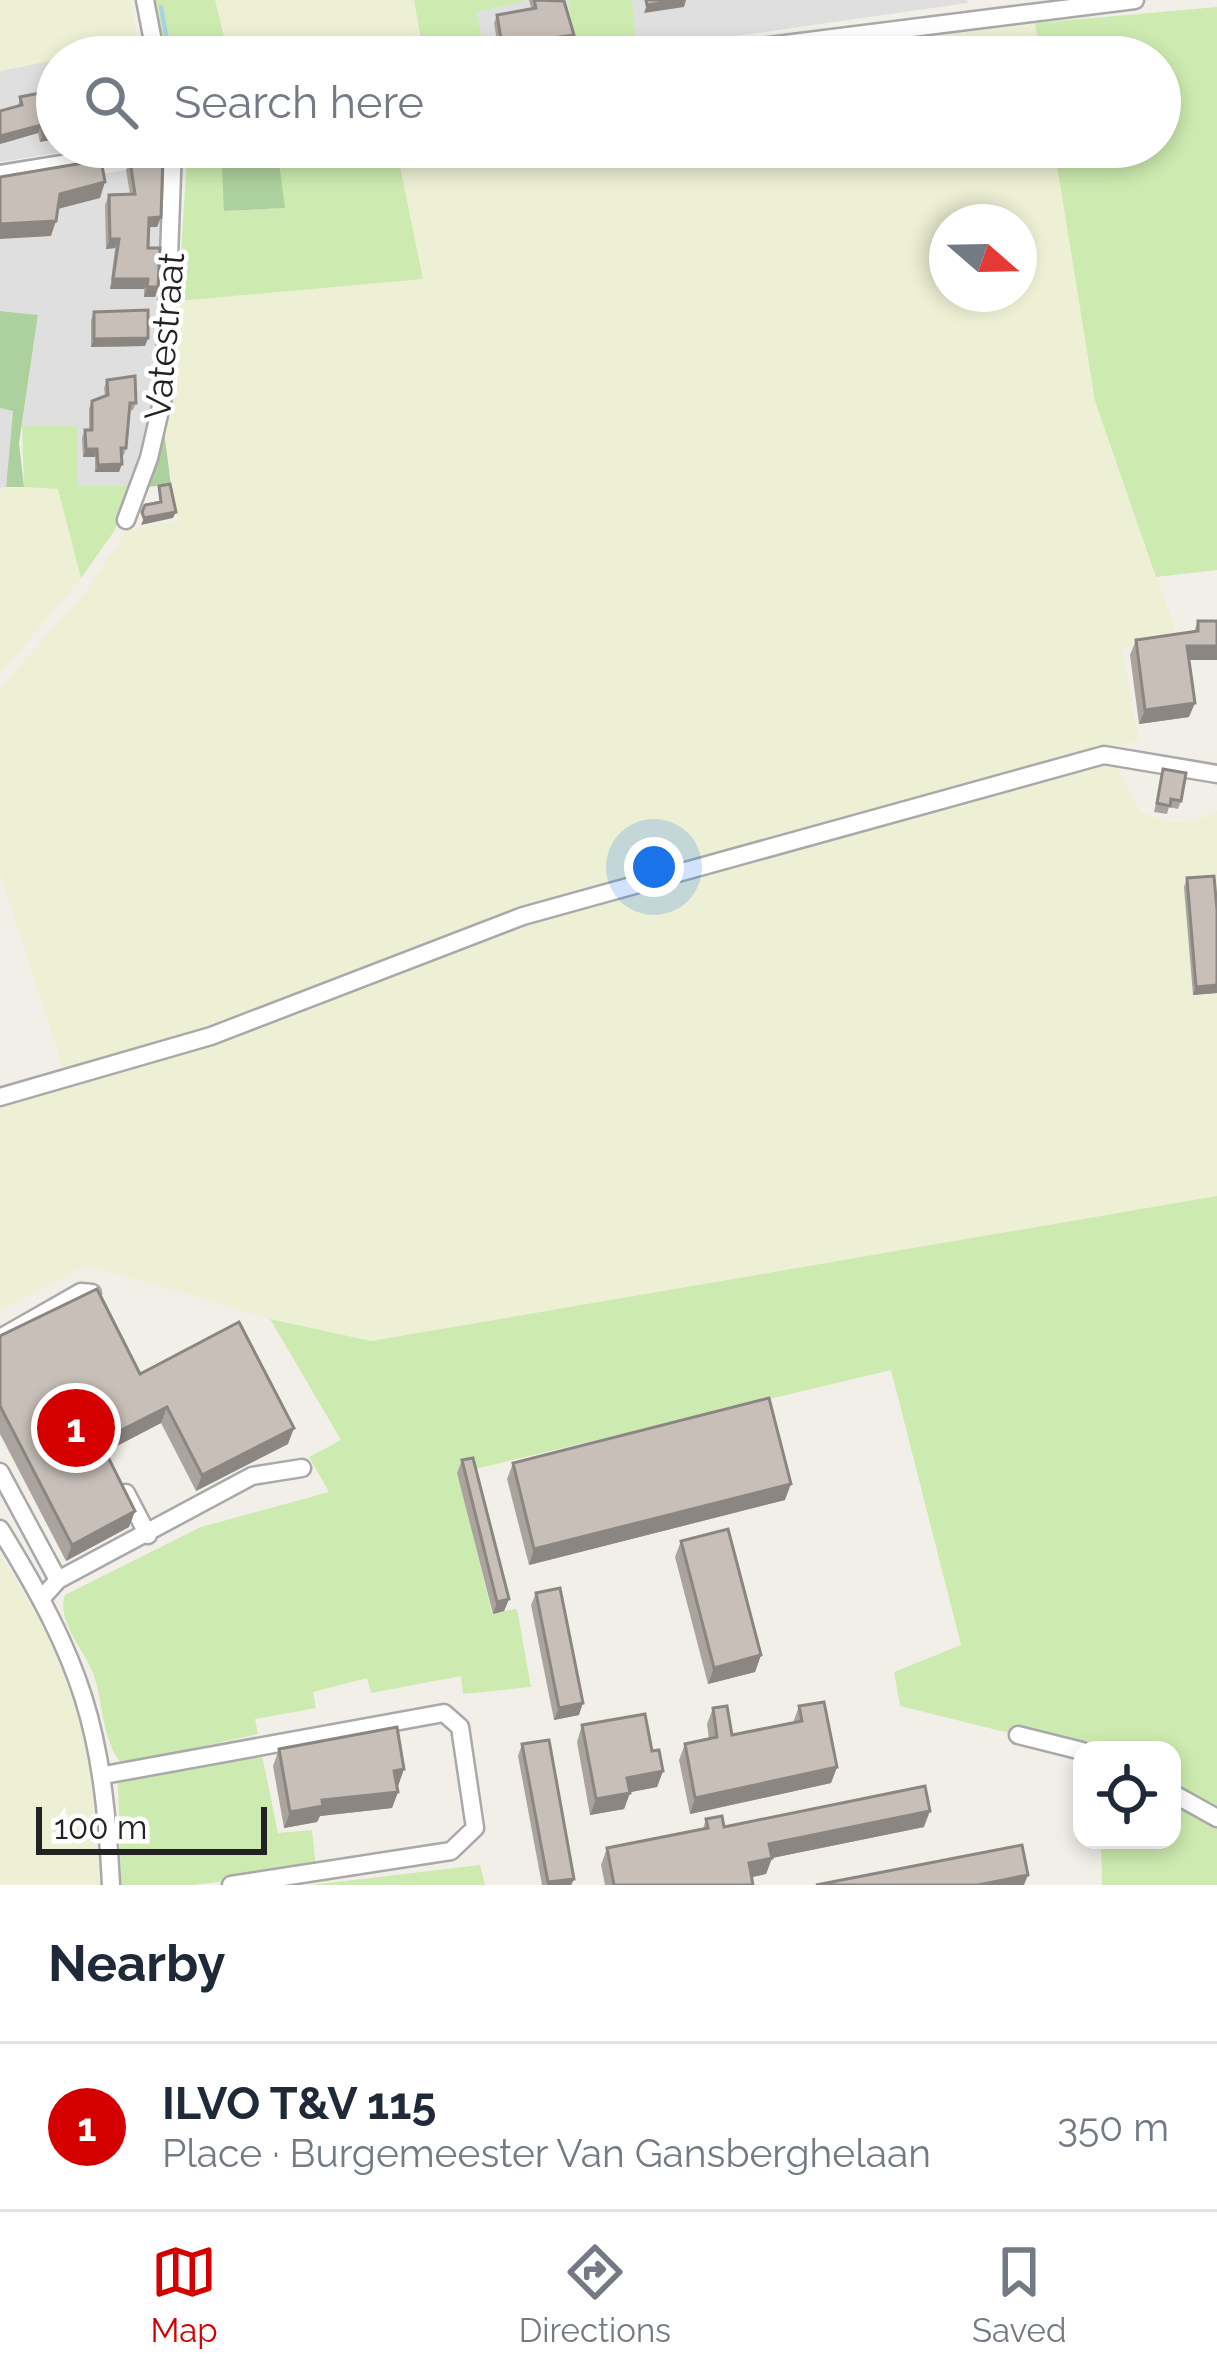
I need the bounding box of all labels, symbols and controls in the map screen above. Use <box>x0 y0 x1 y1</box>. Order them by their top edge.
search box <box>36 36 1181 168</box>
icon: search <box>78 69 144 135</box>
text: Search here <box>174 76 424 129</box>
north arrow <box>929 204 1037 312</box>
street label: Vatestraat <box>136 250 192 422</box>
your location <box>624 837 684 897</box>
pin: 1 <box>37 1383 115 1473</box>
map controls <box>1073 1741 1181 1849</box>
button: locate <box>1073 1741 1181 1849</box>
scale bar <box>36 1801 267 1854</box>
text: 100 m <box>54 1808 147 1847</box>
text: Nearby <box>48 1933 225 1993</box>
text: ILVO T&V 115 <box>162 2077 436 2130</box>
text: 1 <box>77 2104 97 2150</box>
text: 350 m <box>1057 2104 1169 2150</box>
text: Place · Burgemeester Van Gansberghelaan <box>162 2130 931 2176</box>
tab: Map <box>151 2239 218 2350</box>
tab: Directions <box>519 2239 671 2350</box>
tab: Saved <box>972 2239 1066 2350</box>

